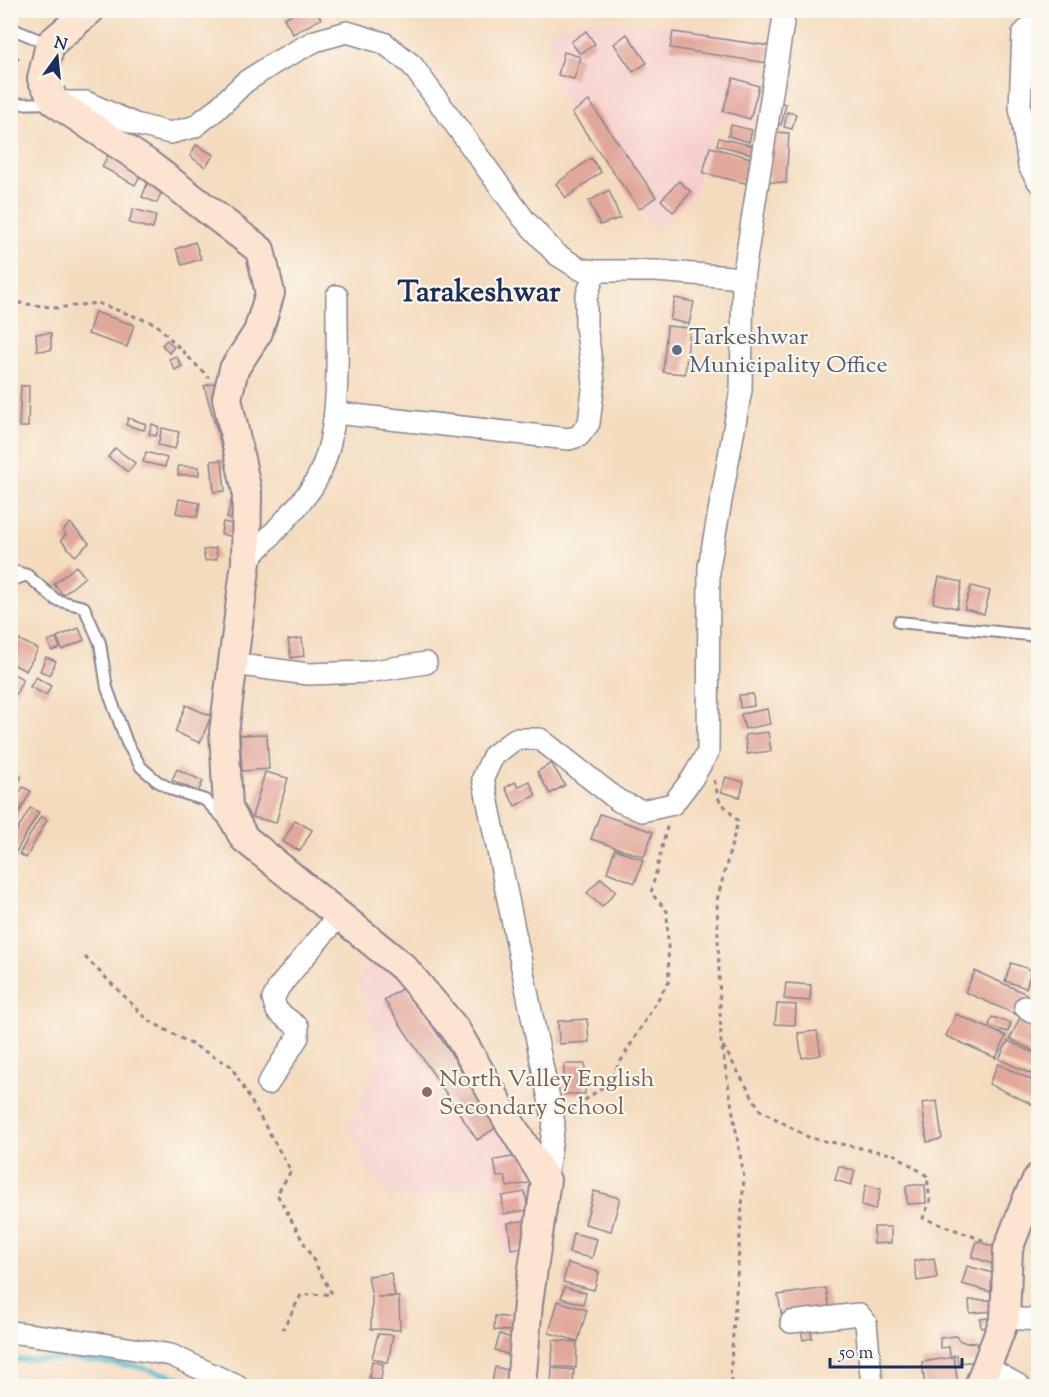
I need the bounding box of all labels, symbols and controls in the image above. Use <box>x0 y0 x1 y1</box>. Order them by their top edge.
north arrow <box>27 27 87 87</box>
text: N <box>51 32 70 58</box>
district label: Tarakeshwar <box>398 272 561 315</box>
place label: Tarkeshwar Municipality Office <box>689 321 888 383</box>
marker: Tarkeshwar Municipality Office <box>670 343 684 357</box>
place label: North Valley English Secondary School <box>439 1063 655 1125</box>
marker: North Valley English Secondary School <box>420 1085 434 1099</box>
scale bar <box>830 1331 962 1369</box>
text: 50 m <box>838 1341 874 1367</box>

